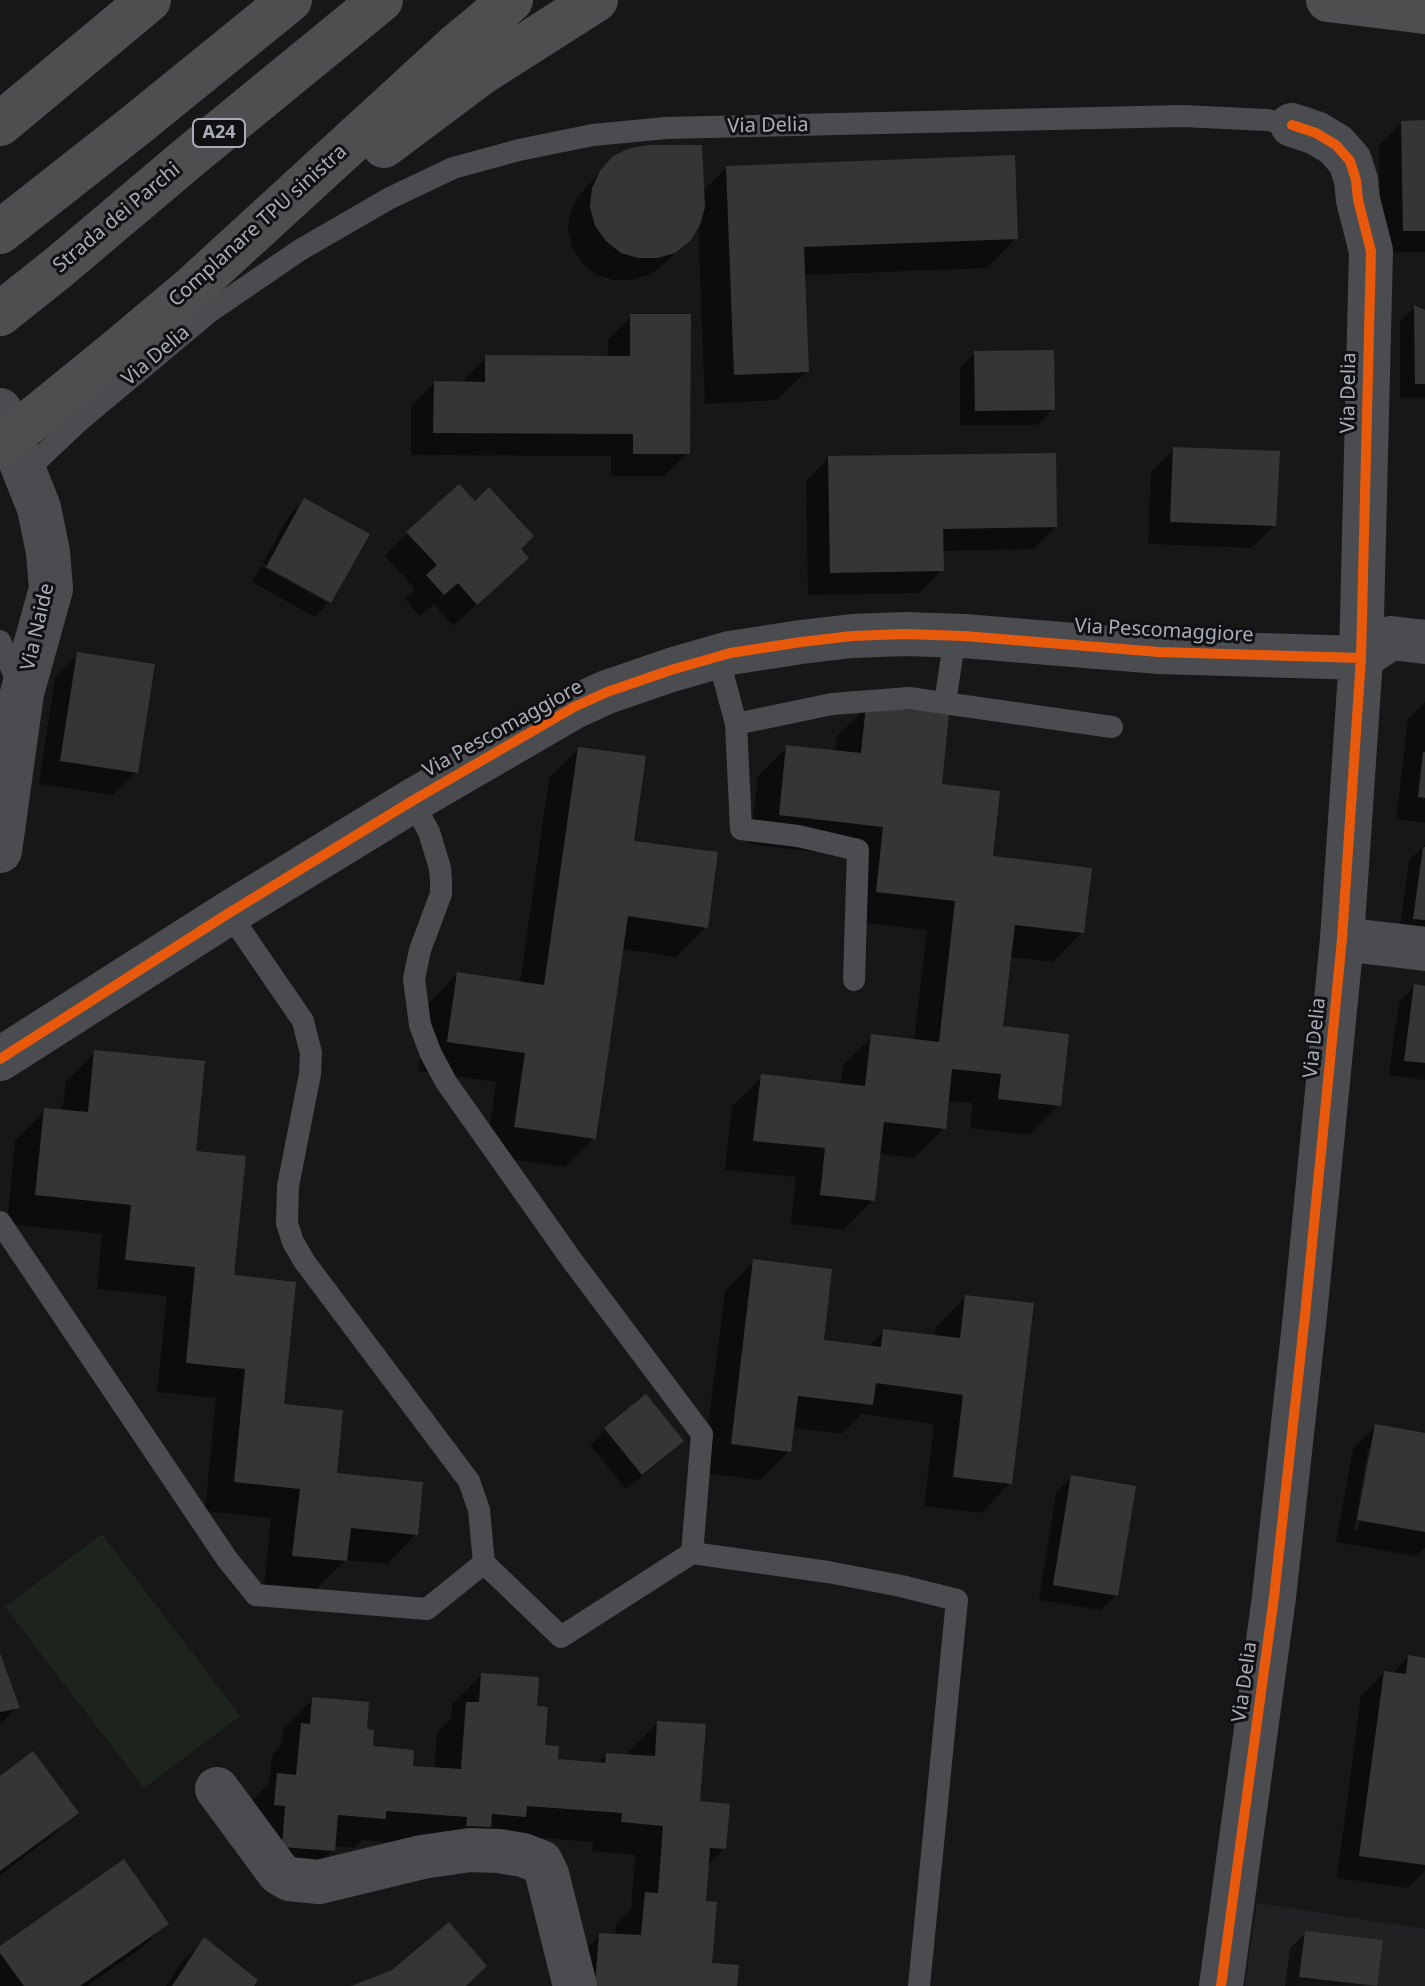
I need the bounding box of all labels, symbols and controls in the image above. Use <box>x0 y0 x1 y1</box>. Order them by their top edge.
street label: Via Delia <box>727 113 809 139</box>
road number: A24 <box>193 119 245 147</box>
street label: Complanare TPU sinistra <box>164 140 352 312</box>
street label: Strada dei Parchi <box>49 158 185 278</box>
street label: Via Delia <box>117 321 195 391</box>
street label: Via Delia <box>1336 352 1362 434</box>
street label: Via Naide <box>16 581 60 673</box>
street label: Via Pescomaggiore <box>1074 614 1254 648</box>
street label: Via Pescomaggiore <box>419 675 587 783</box>
street label: Via Delia <box>1299 996 1331 1080</box>
street label: Via Delia <box>1227 1640 1263 1724</box>

